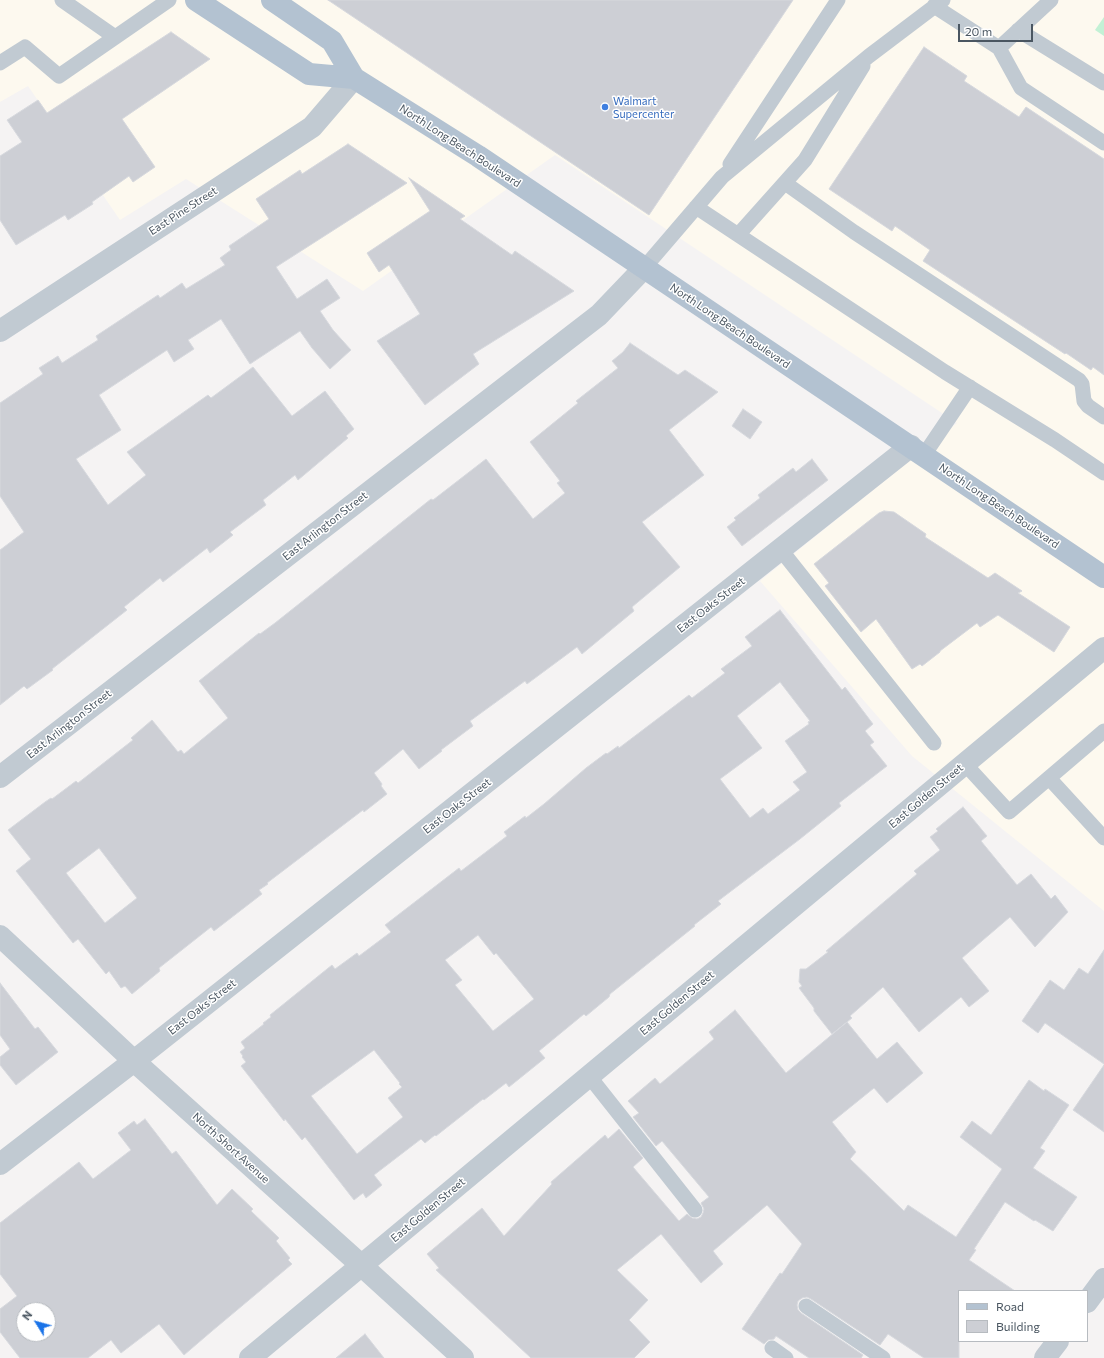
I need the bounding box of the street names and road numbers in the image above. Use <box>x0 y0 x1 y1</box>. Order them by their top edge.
street label: North Long Beach Boulevard <box>397 102 523 190</box>
street label: East Pine Street <box>146 184 220 238</box>
street label: North Long Beach Boulevard <box>667 281 793 371</box>
street label: North Long Beach Boulevard <box>936 461 1062 551</box>
street label: East Arlington Street <box>280 489 370 563</box>
street label: East Oaks Street <box>674 574 748 636</box>
street label: East Arlington Street <box>24 687 114 761</box>
street label: East Golden Street <box>886 761 966 831</box>
street label: East Oaks Street <box>420 775 494 837</box>
street label: East Golden Street <box>637 968 717 1038</box>
street label: East Oaks Street <box>165 976 239 1038</box>
street label: North Short Avenue <box>190 1110 272 1186</box>
street label: East Golden Street <box>388 1175 468 1245</box>

